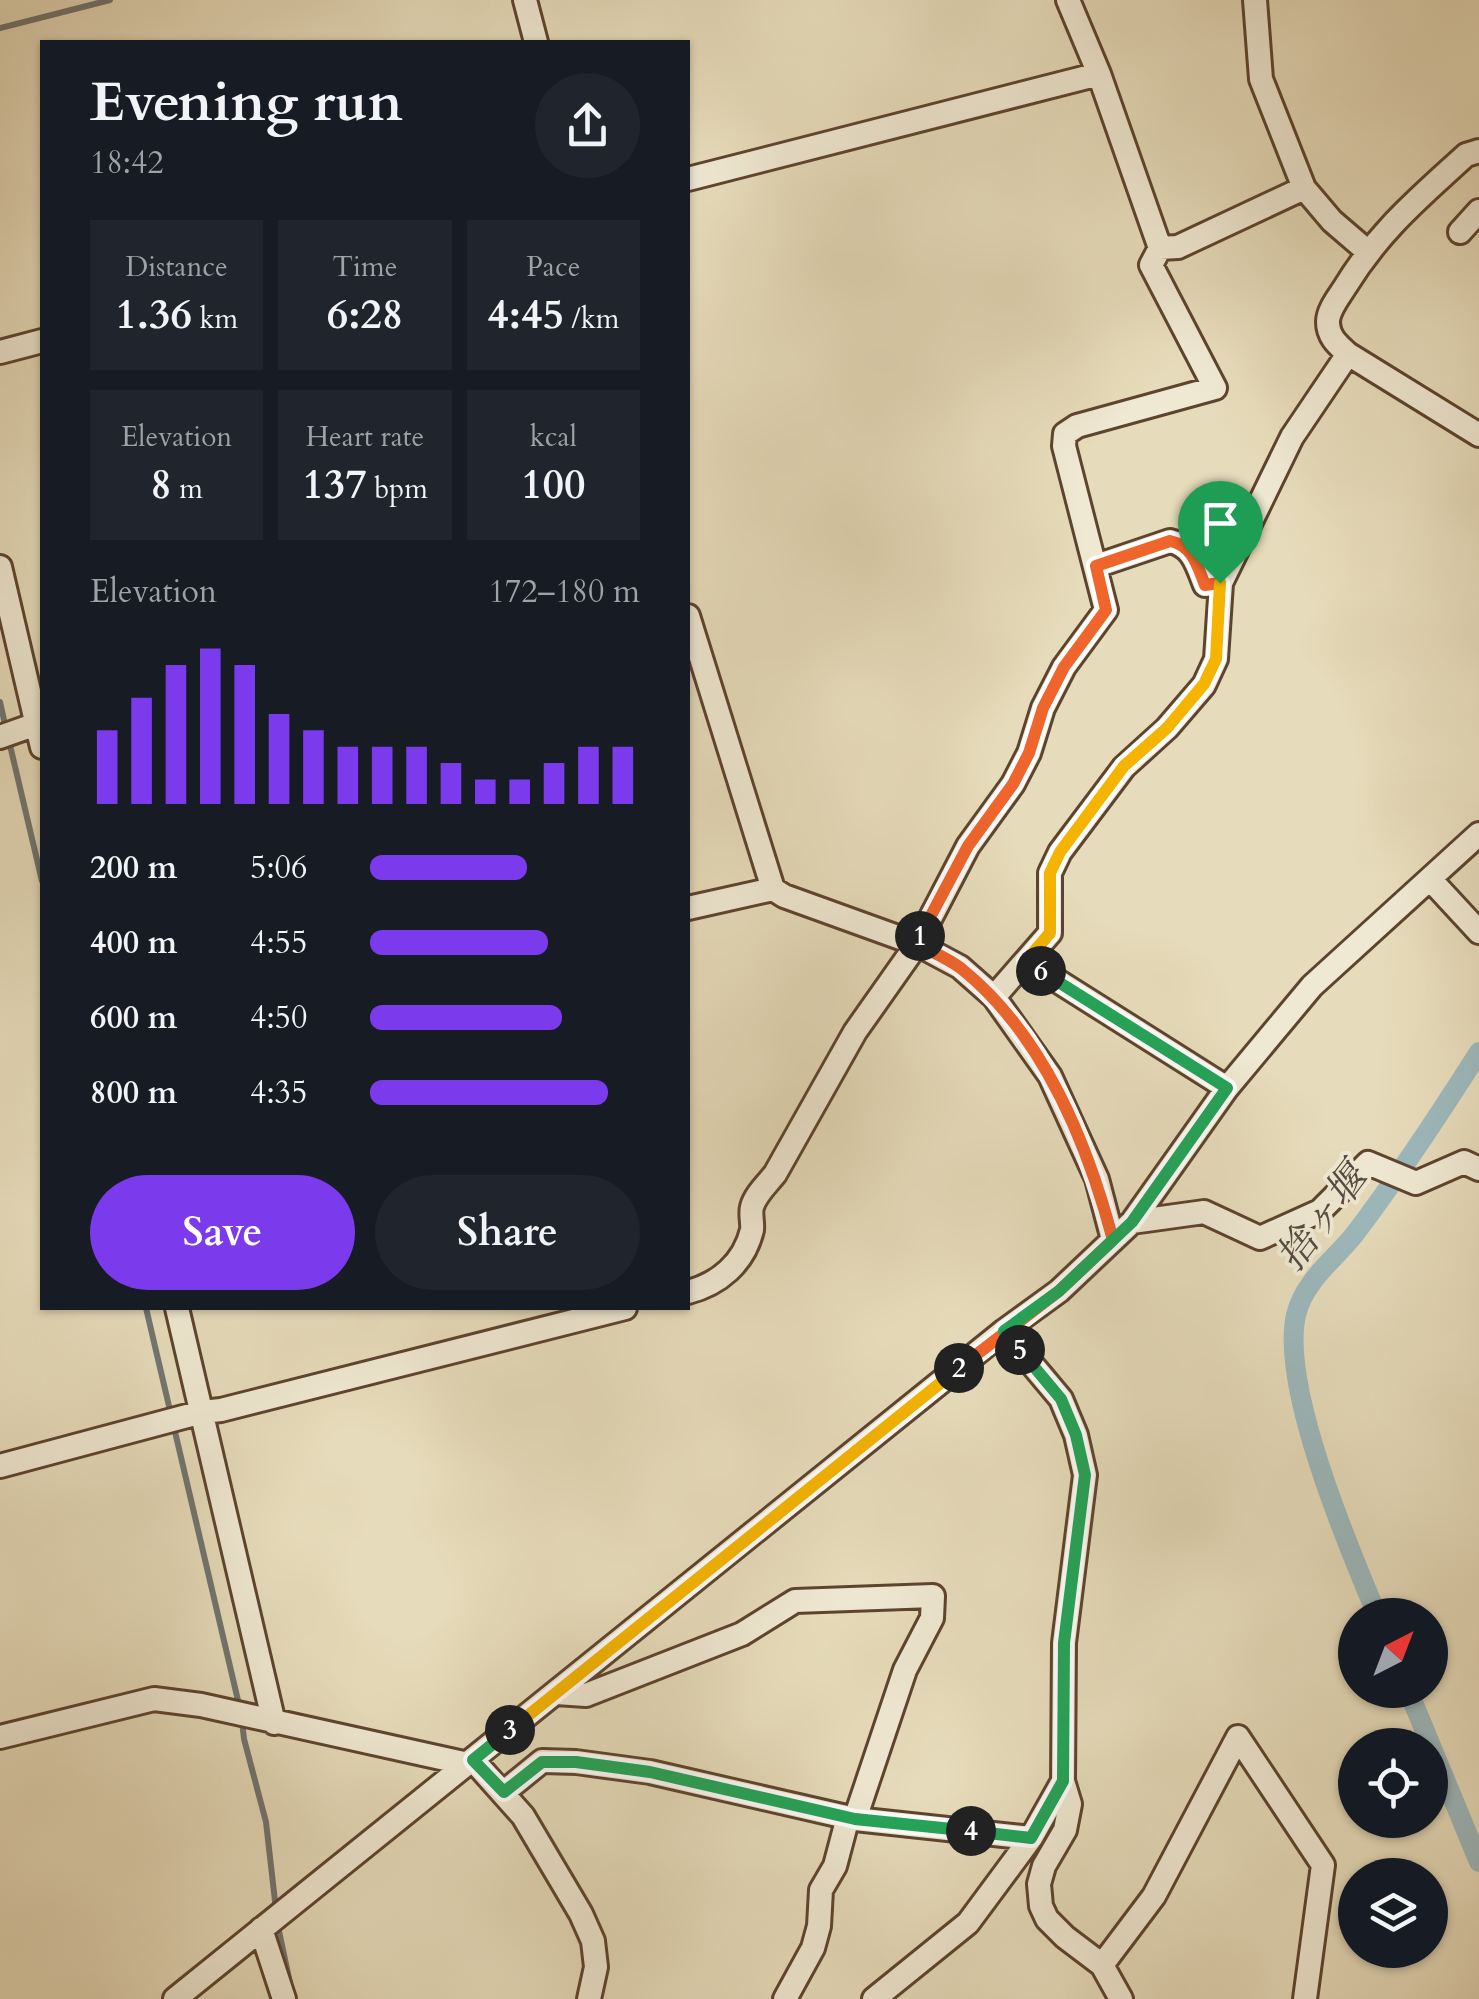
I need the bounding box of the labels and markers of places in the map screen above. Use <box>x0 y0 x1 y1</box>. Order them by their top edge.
pin <box>1178 481 1263 584</box>
pin: 1 <box>895 911 945 961</box>
pin: 6 <box>1016 946 1066 996</box>
pin: 5 <box>995 1325 1045 1375</box>
pin: 2 <box>934 1343 984 1393</box>
pin: 3 <box>485 1705 535 1755</box>
pin: 4 <box>946 1806 996 1856</box>

